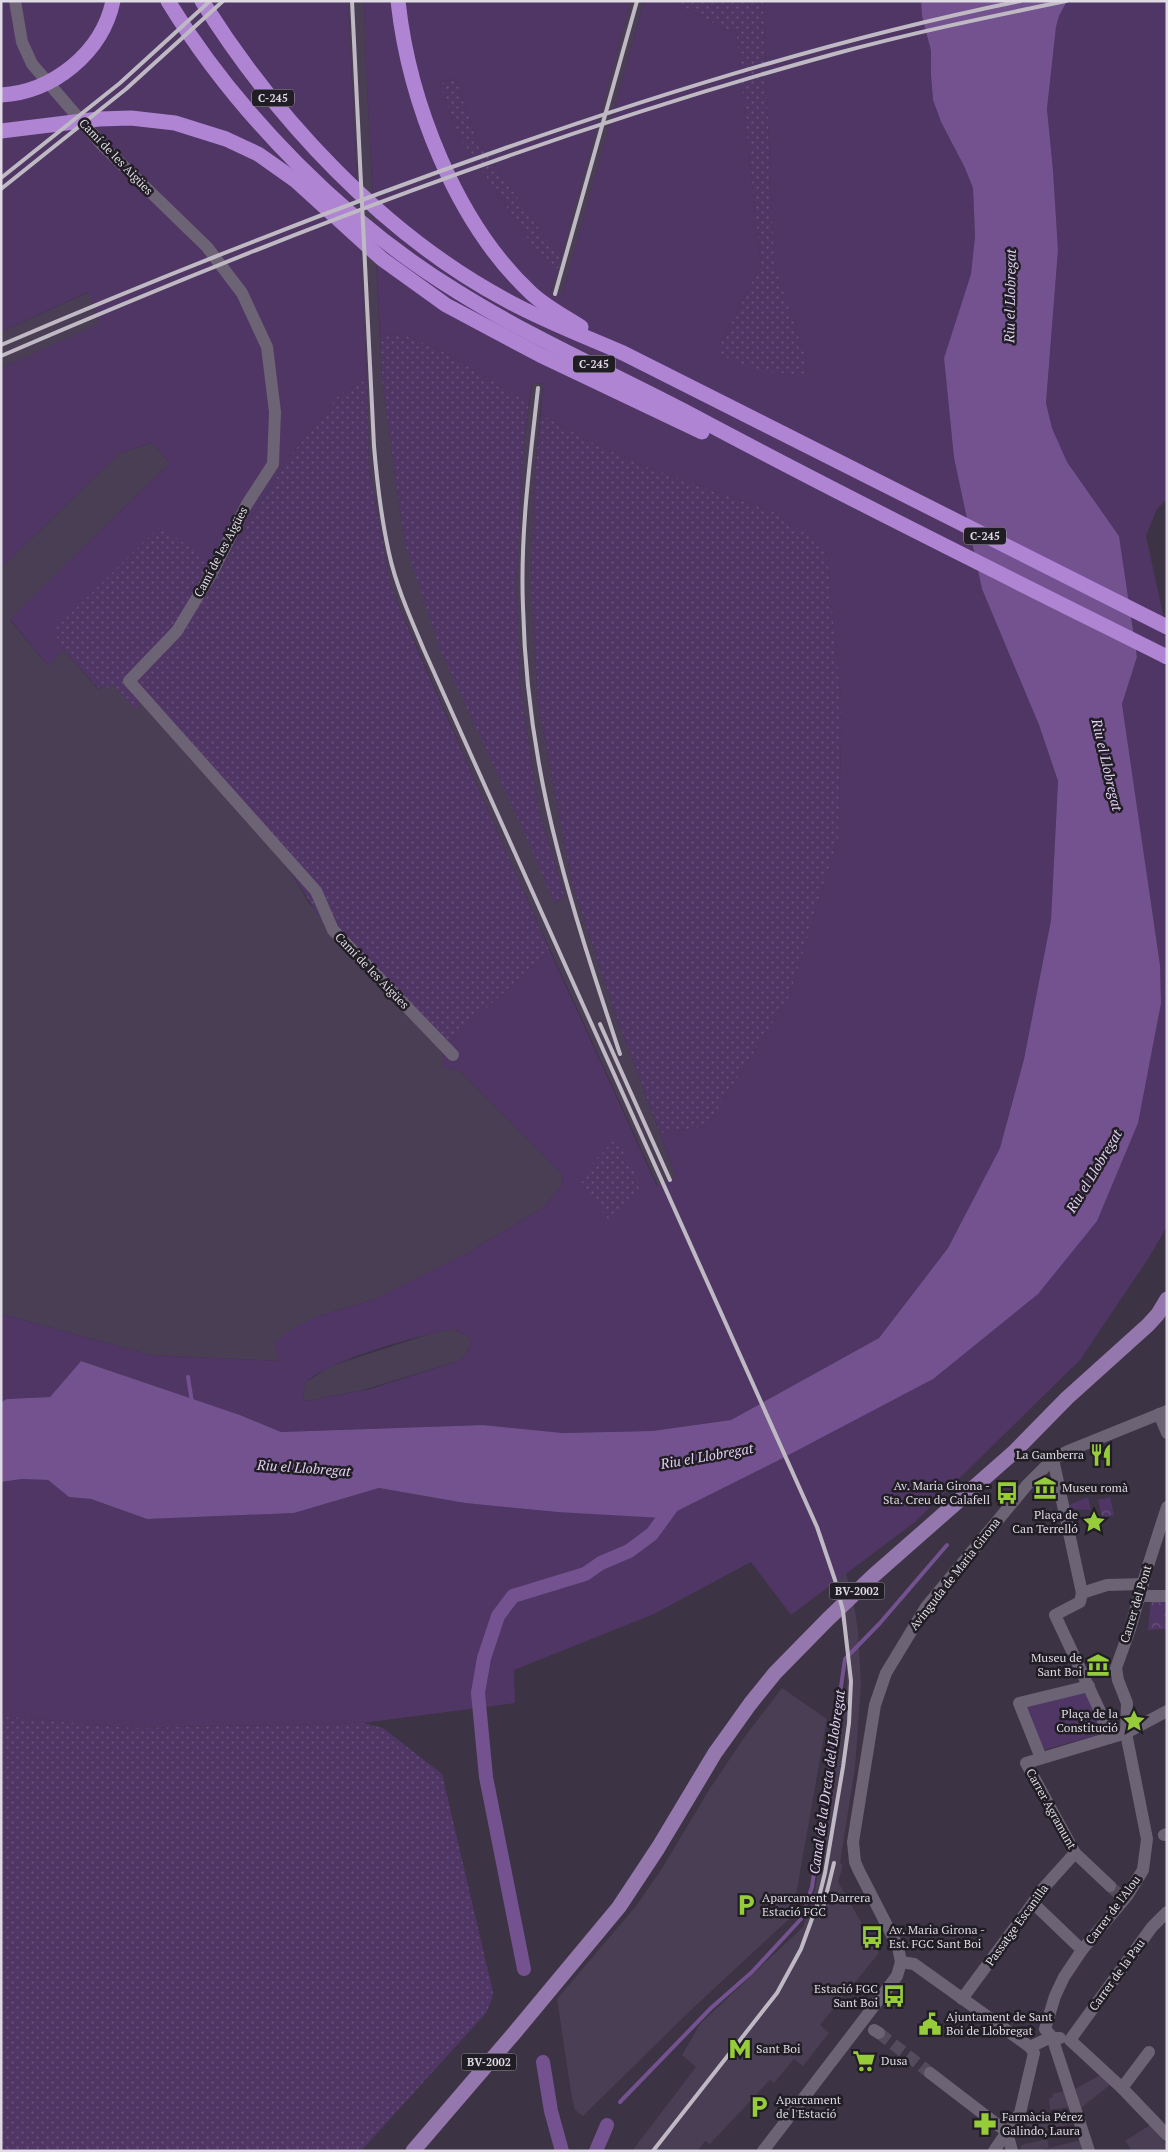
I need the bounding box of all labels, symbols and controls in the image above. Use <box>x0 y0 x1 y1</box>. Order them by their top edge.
road number: C-245 <box>252 90 294 106</box>
street label: Camí de les Aigües <box>76 115 157 198</box>
water label: Riu el Llobregat <box>999 249 1020 344</box>
road number: C-245 <box>573 356 615 372</box>
street label: Camí de les Aigües <box>190 504 251 599</box>
road number: C-245 <box>964 528 1006 544</box>
water label: Riu el Llobregat <box>1087 716 1127 813</box>
street label: Camí de les Aigües <box>332 929 413 1012</box>
water label: Riu el Llobregat <box>1061 1125 1126 1217</box>
water label: Riu el Llobregat <box>658 1438 755 1473</box>
restaurant icon: La Gamberra <box>1088 1442 1114 1468</box>
place label: La Gamberra <box>1016 1447 1084 1462</box>
water label: Riu el Llobregat <box>256 1455 352 1480</box>
museum icon: Museu romà <box>1032 1475 1058 1501</box>
place label: Av. Maria Girona - Sta. Creu de Calafell <box>883 1478 990 1507</box>
bus stop icon: Av. Maria Girona - Sta. Creu de Calafell <box>994 1480 1020 1506</box>
place label: Museu romà <box>1062 1480 1128 1495</box>
place label: Plaça de Can Terrelló <box>1012 1507 1078 1536</box>
place icon: Plaça de Can Terrelló <box>1081 1509 1107 1535</box>
street label: Avinguda de Maria Girona <box>906 1514 1003 1633</box>
street label: Carrer del Pont <box>1117 1563 1155 1645</box>
road number: BV-2002 <box>830 1582 884 1600</box>
place label: Museu de Sant Boi <box>1031 1650 1082 1679</box>
museum icon: Museu de Sant Boi <box>1085 1652 1111 1678</box>
water label: Canal de la Dreta del Llobregat <box>804 1688 849 1875</box>
place label: Plaça de la Constitució <box>1056 1706 1118 1735</box>
place icon: Plaça de la Constitució <box>1121 1708 1147 1734</box>
street label: Carrer Agramunt <box>1023 1766 1080 1852</box>
street label: Carrer de l'Alou <box>1082 1872 1143 1947</box>
street label: Passatge Escanilla <box>982 1881 1051 1968</box>
place label: Aparcament Darrera Estació FGC <box>762 1890 871 1919</box>
parking icon: Aparcament Darrera Estació FGC <box>733 1892 759 1918</box>
place label: Av. Maria Girona - Est. FGC Sant Boi <box>889 1922 985 1951</box>
bus stop icon: Av. Maria Girona - Est. FGC Sant Boi <box>859 1924 885 1950</box>
street label: Carrer de la Pau <box>1086 1936 1148 2013</box>
place label: Estació FGC Sant Boi <box>814 1981 878 2010</box>
bus stop icon: Estació FGC Sant Boi <box>881 1983 907 2009</box>
place label: Ajuntament de Sant Boi de Llobregat <box>946 2009 1053 2038</box>
public building icon: Ajuntament de Sant Boi de Llobregat <box>917 2011 943 2037</box>
metro station icon: Sant Boi <box>727 2036 753 2062</box>
place label: Sant Boi <box>756 2041 801 2056</box>
supermarket icon: Dusa <box>851 2048 877 2074</box>
place label: Dusa <box>881 2053 908 2068</box>
road number: BV-2002 <box>462 2054 516 2070</box>
place label: Aparcament de l'Estació <box>776 2092 842 2121</box>
parking icon: Aparcament de l'Estació <box>746 2094 772 2120</box>
place label: Farmàcia Pérez Galindo, Laura <box>1002 2109 1083 2138</box>
pharmacy icon: Farmàcia Pérez Galindo, Laura <box>972 2111 998 2137</box>

